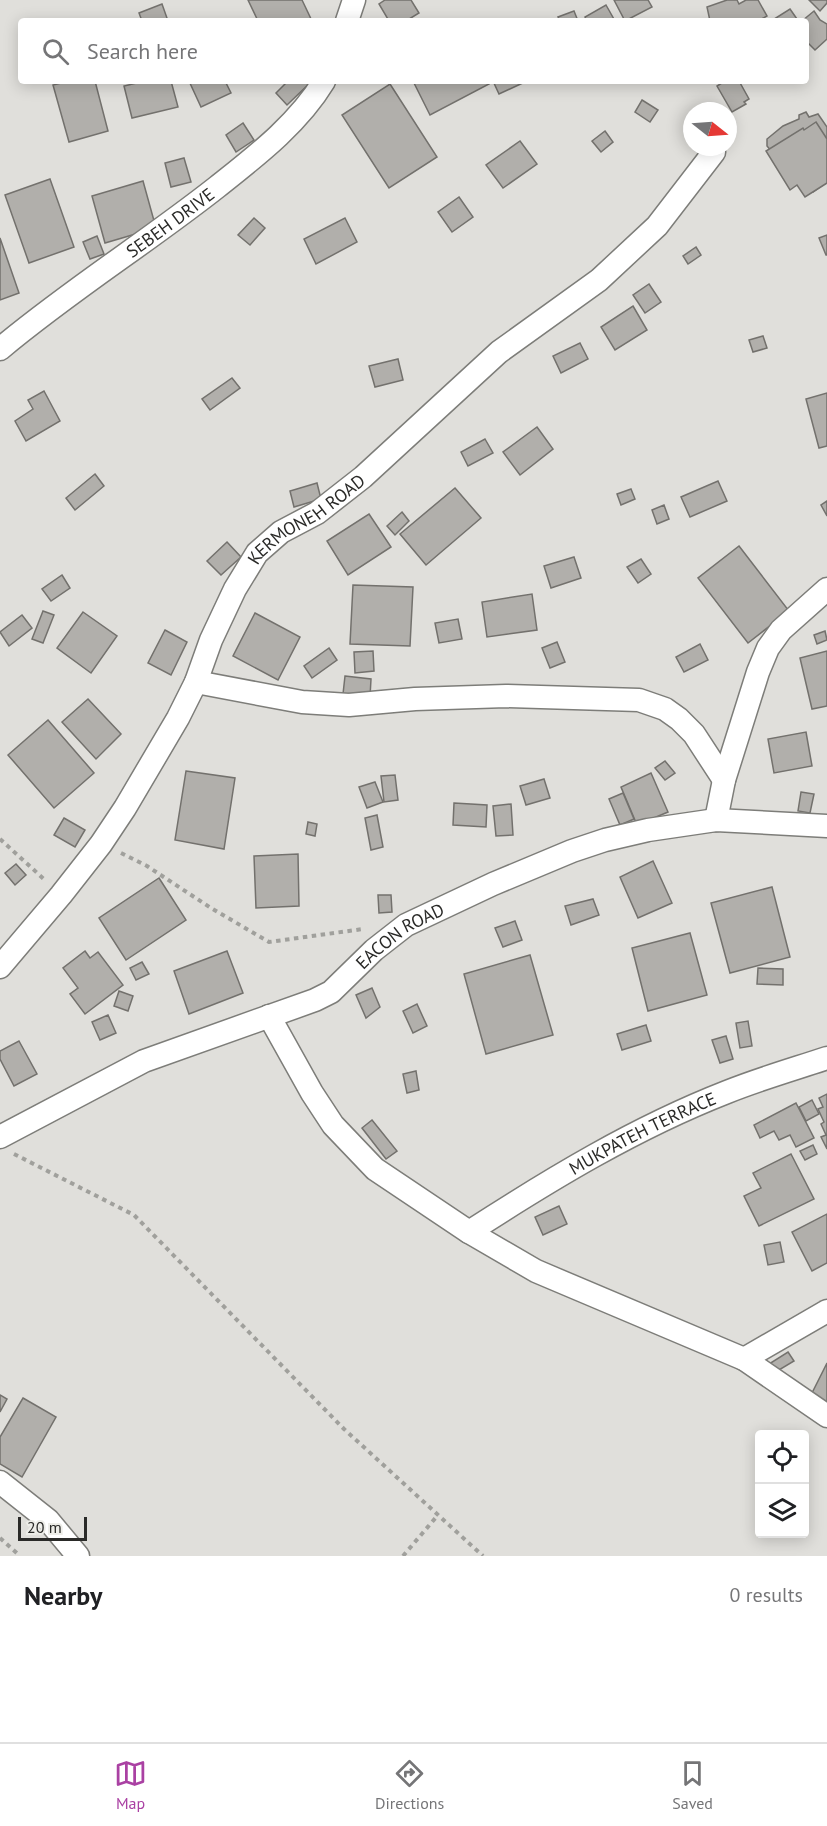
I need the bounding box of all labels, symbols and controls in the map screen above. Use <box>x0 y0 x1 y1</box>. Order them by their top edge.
search box <box>18 18 809 84</box>
icon: search <box>39 35 72 68</box>
text: Search here <box>87 37 198 65</box>
north arrow <box>683 102 737 156</box>
street label: SEBEH DRIVE <box>121 182 219 262</box>
street label: KERMONEH ROAD <box>242 469 369 568</box>
street label: EACON ROAD <box>350 897 448 973</box>
street label: MUKPATEH TERRACE <box>564 1086 719 1179</box>
map controls <box>755 1430 809 1538</box>
button: locate <box>755 1430 809 1484</box>
button: layers <box>755 1484 809 1538</box>
scale bar <box>18 1514 87 1542</box>
text: 20 m <box>27 1517 62 1537</box>
text: Nearby <box>24 1579 102 1612</box>
text: 0 results <box>730 1582 803 1608</box>
tab: Map <box>114 1757 147 1813</box>
tab: Directions <box>375 1757 444 1813</box>
tab: Saved <box>672 1757 713 1813</box>

